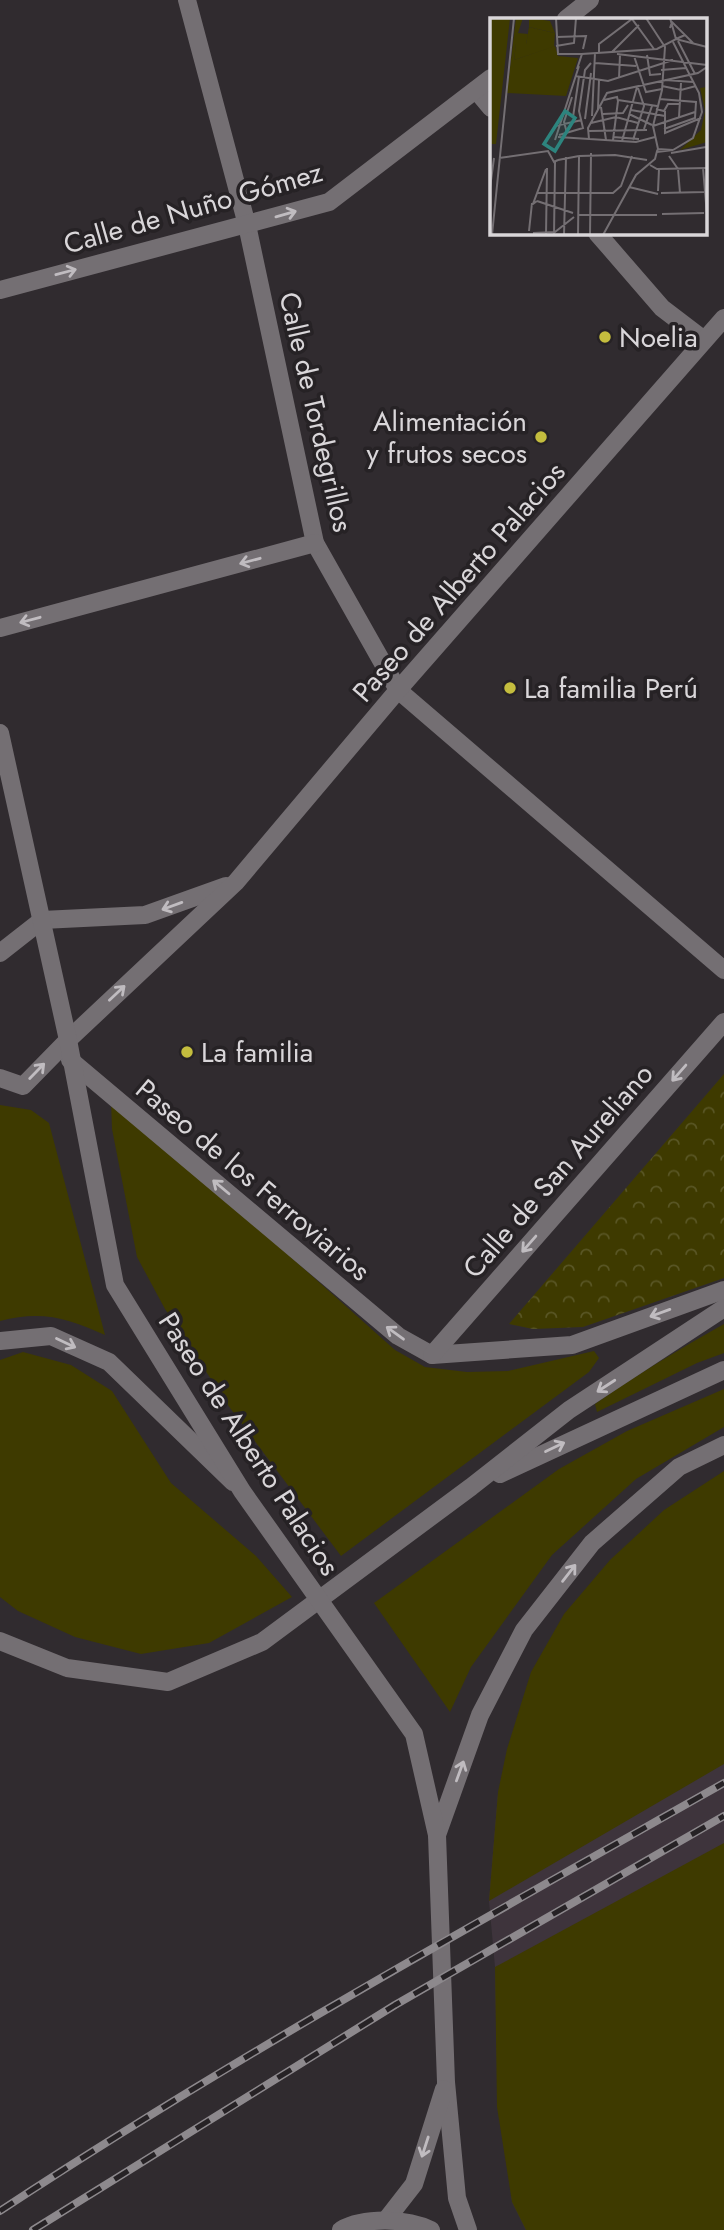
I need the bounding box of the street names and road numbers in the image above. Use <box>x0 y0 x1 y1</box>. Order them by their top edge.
street label: Calle de Nuño Gómez <box>59 151 327 265</box>
street label: Calle de Tordegrillos <box>268 288 364 536</box>
street label: Paseo de Alberto Palacios <box>343 453 575 711</box>
street label: Calle de San Aureliano <box>453 1055 663 1287</box>
street label: Paseo de los Ferroviarios <box>127 1069 379 1291</box>
street label: Paseo de Alberto Palacios <box>148 1304 350 1584</box>

